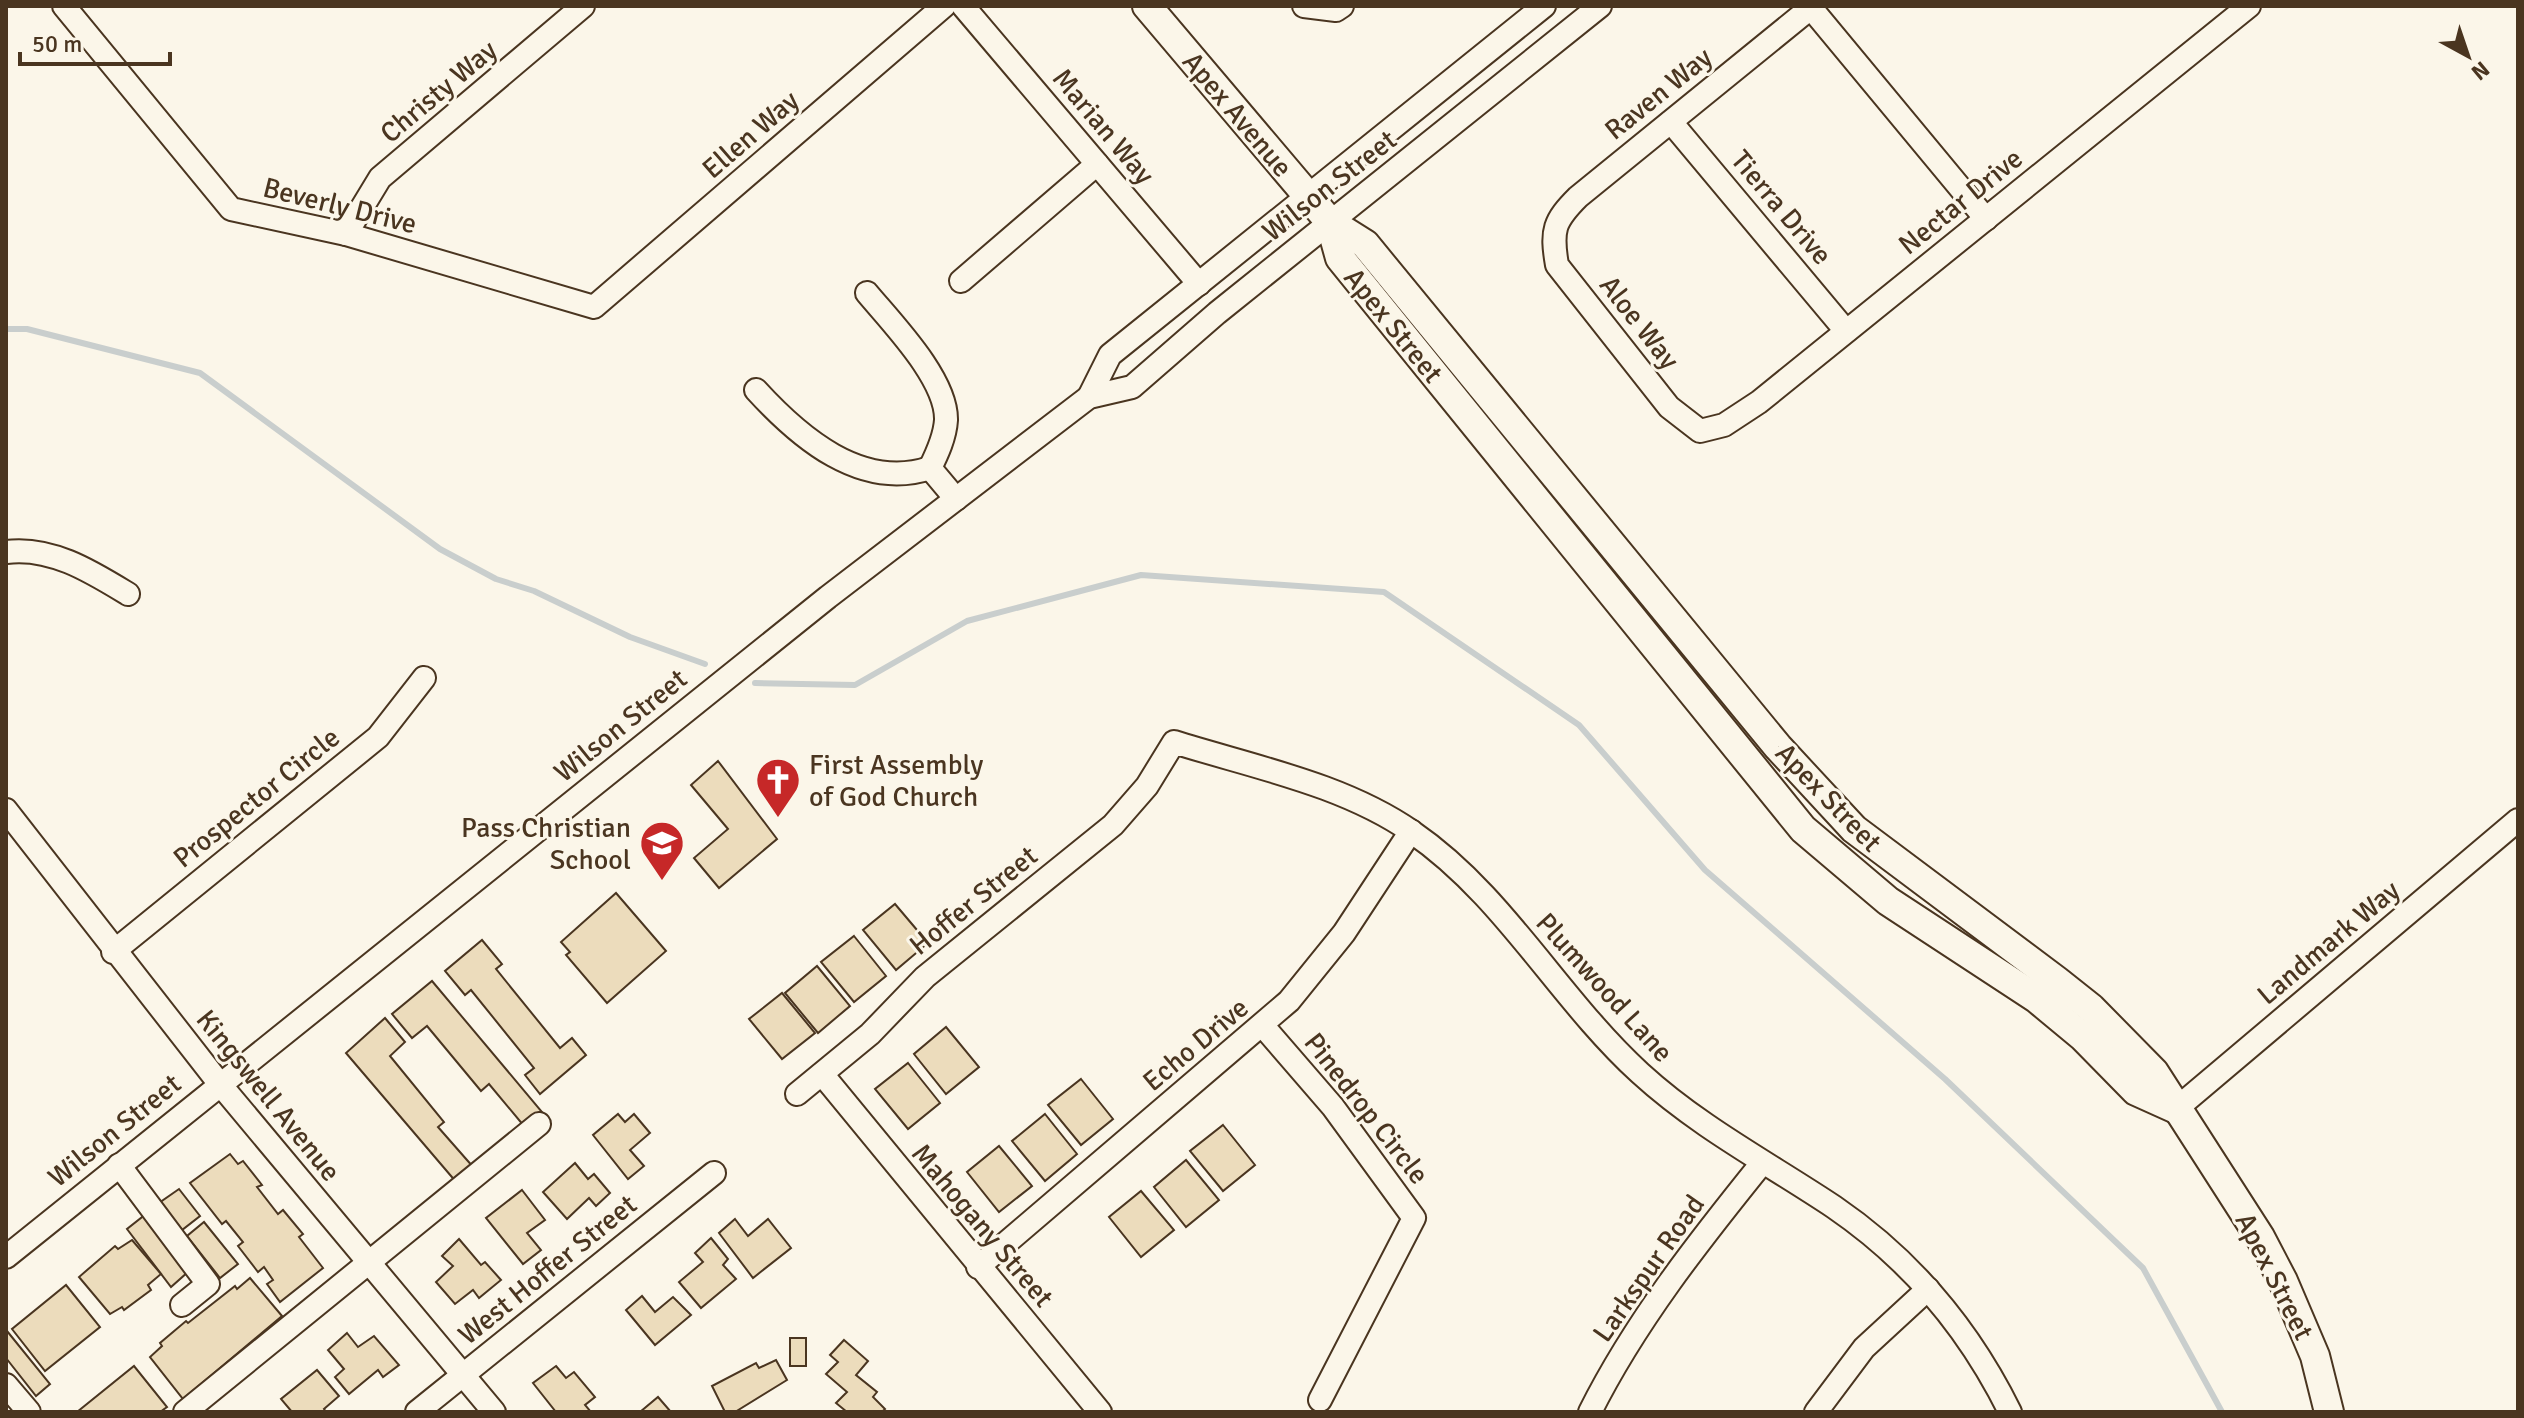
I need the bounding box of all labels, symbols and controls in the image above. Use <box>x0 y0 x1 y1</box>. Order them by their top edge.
scale bar <box>20 16 170 66</box>
north arrow <box>2428 16 2508 96</box>
text: 50 m <box>32 29 82 59</box>
street label: Christy Way <box>373 33 504 150</box>
street label: Raven Way <box>1598 40 1719 147</box>
street label: Apex Avenue <box>1175 45 1299 184</box>
text: N <box>2466 56 2495 86</box>
street label: Marian Way <box>1045 62 1161 191</box>
street label: Ellen Way <box>695 84 806 186</box>
street label: Wilson Street <box>1256 123 1404 249</box>
street label: Nectar Drive <box>1892 142 2029 262</box>
street label: Tierra Drive <box>1724 144 1839 272</box>
street label: Beverly Drive <box>259 170 420 241</box>
street label: Apex Street <box>1337 261 1450 390</box>
street label: Aloe Way <box>1592 269 1686 376</box>
street label: Wilson Street <box>547 662 694 790</box>
street label: Prospector Circle <box>167 720 347 875</box>
street label: Apex Street <box>1768 736 1889 859</box>
place label: First Assembly of God Church <box>809 748 983 814</box>
church icon: First Assembly of God Church <box>754 756 802 819</box>
place label: Pass Christian School <box>461 811 631 877</box>
school or university icon: Pass Christian School <box>638 819 686 882</box>
street label: Hoffer Street <box>903 839 1044 963</box>
street label: Landmark Way <box>2251 873 2407 1012</box>
street label: Plumwood Lane <box>1528 906 1680 1069</box>
street label: Echo Drive <box>1136 991 1255 1099</box>
street label: Kingswell Avenue <box>189 1003 348 1188</box>
street label: Pinedrop Circle <box>1297 1026 1436 1191</box>
street label: Wilson Street <box>41 1067 188 1195</box>
street label: Mahogany Street <box>904 1137 1061 1314</box>
street label: West Hoffer Street <box>452 1187 644 1352</box>
street label: Larkspur Road <box>1586 1189 1712 1349</box>
street label: Apex Street <box>2228 1207 2321 1346</box>

